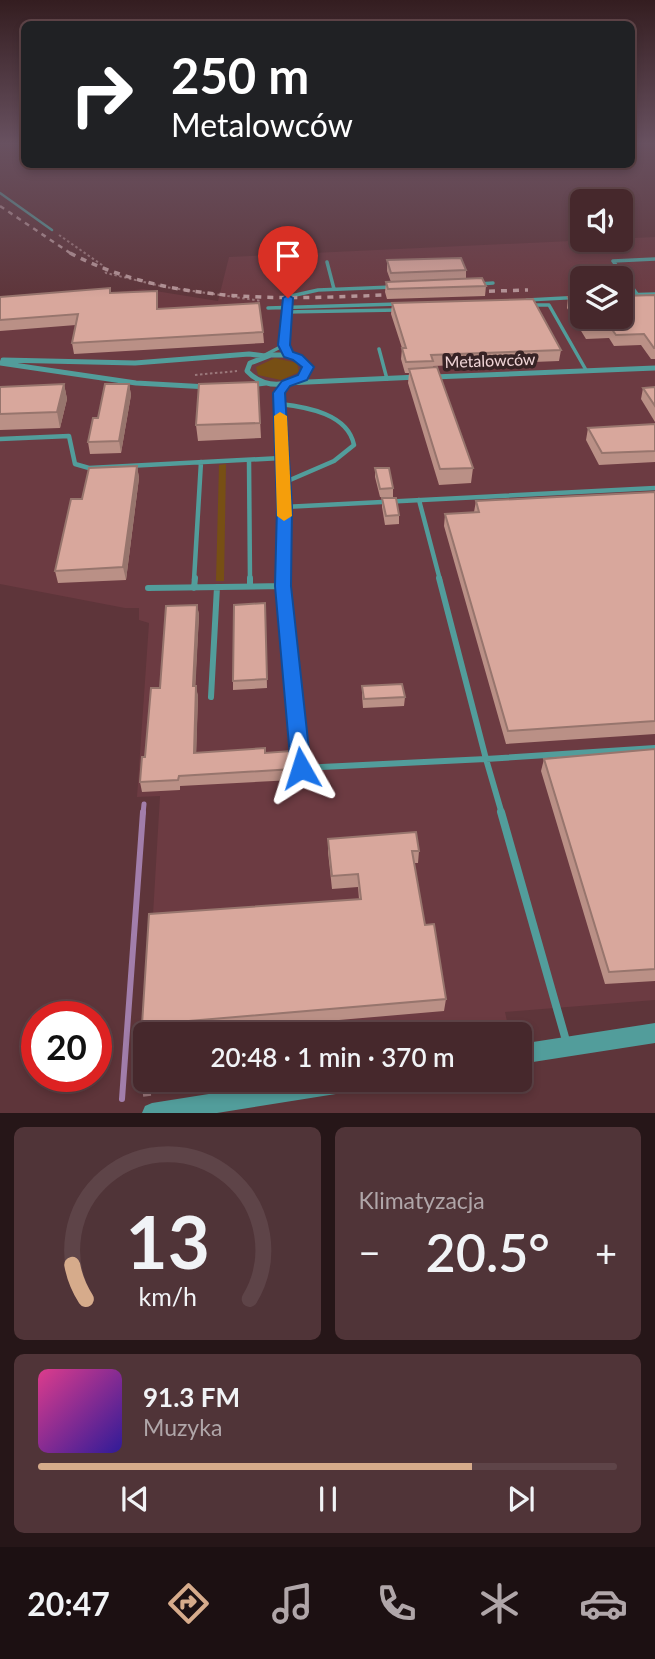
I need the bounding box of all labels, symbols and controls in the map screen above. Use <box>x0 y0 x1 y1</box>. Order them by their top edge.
text: 250 m <box>171 46 309 104</box>
icon: right <box>56 49 147 140</box>
text: Metalowców <box>171 105 353 144</box>
map controls <box>570 189 633 329</box>
button: sound <box>570 189 633 252</box>
pin <box>258 226 318 298</box>
icon: arrive <box>269 237 307 275</box>
button: layers <box>570 266 633 329</box>
street label: Metalowców <box>444 349 536 371</box>
position arrow <box>264 731 338 805</box>
speed limit sign: 20 <box>21 1001 112 1092</box>
text: 20:48 · 1 min · 370 m <box>210 1041 455 1073</box>
text: Klimatyzacja <box>359 1186 485 1214</box>
text: 13 <box>125 1198 209 1286</box>
text: 20.5° <box>426 1221 550 1283</box>
text: − <box>359 1229 381 1275</box>
text: + <box>595 1229 617 1275</box>
text: km/h <box>138 1281 197 1311</box>
text: 91.3 FM <box>143 1381 240 1413</box>
text: Muzyka <box>143 1413 222 1441</box>
icon: previous <box>116 1480 154 1518</box>
icon: pause <box>309 1480 347 1518</box>
icon: next <box>502 1480 540 1518</box>
icon: directions <box>164 1579 213 1628</box>
icon: music <box>268 1579 317 1628</box>
icon: phone <box>372 1579 421 1628</box>
icon: climate <box>475 1579 524 1628</box>
icon: car <box>579 1579 628 1628</box>
text: 20:47 <box>27 1584 110 1623</box>

